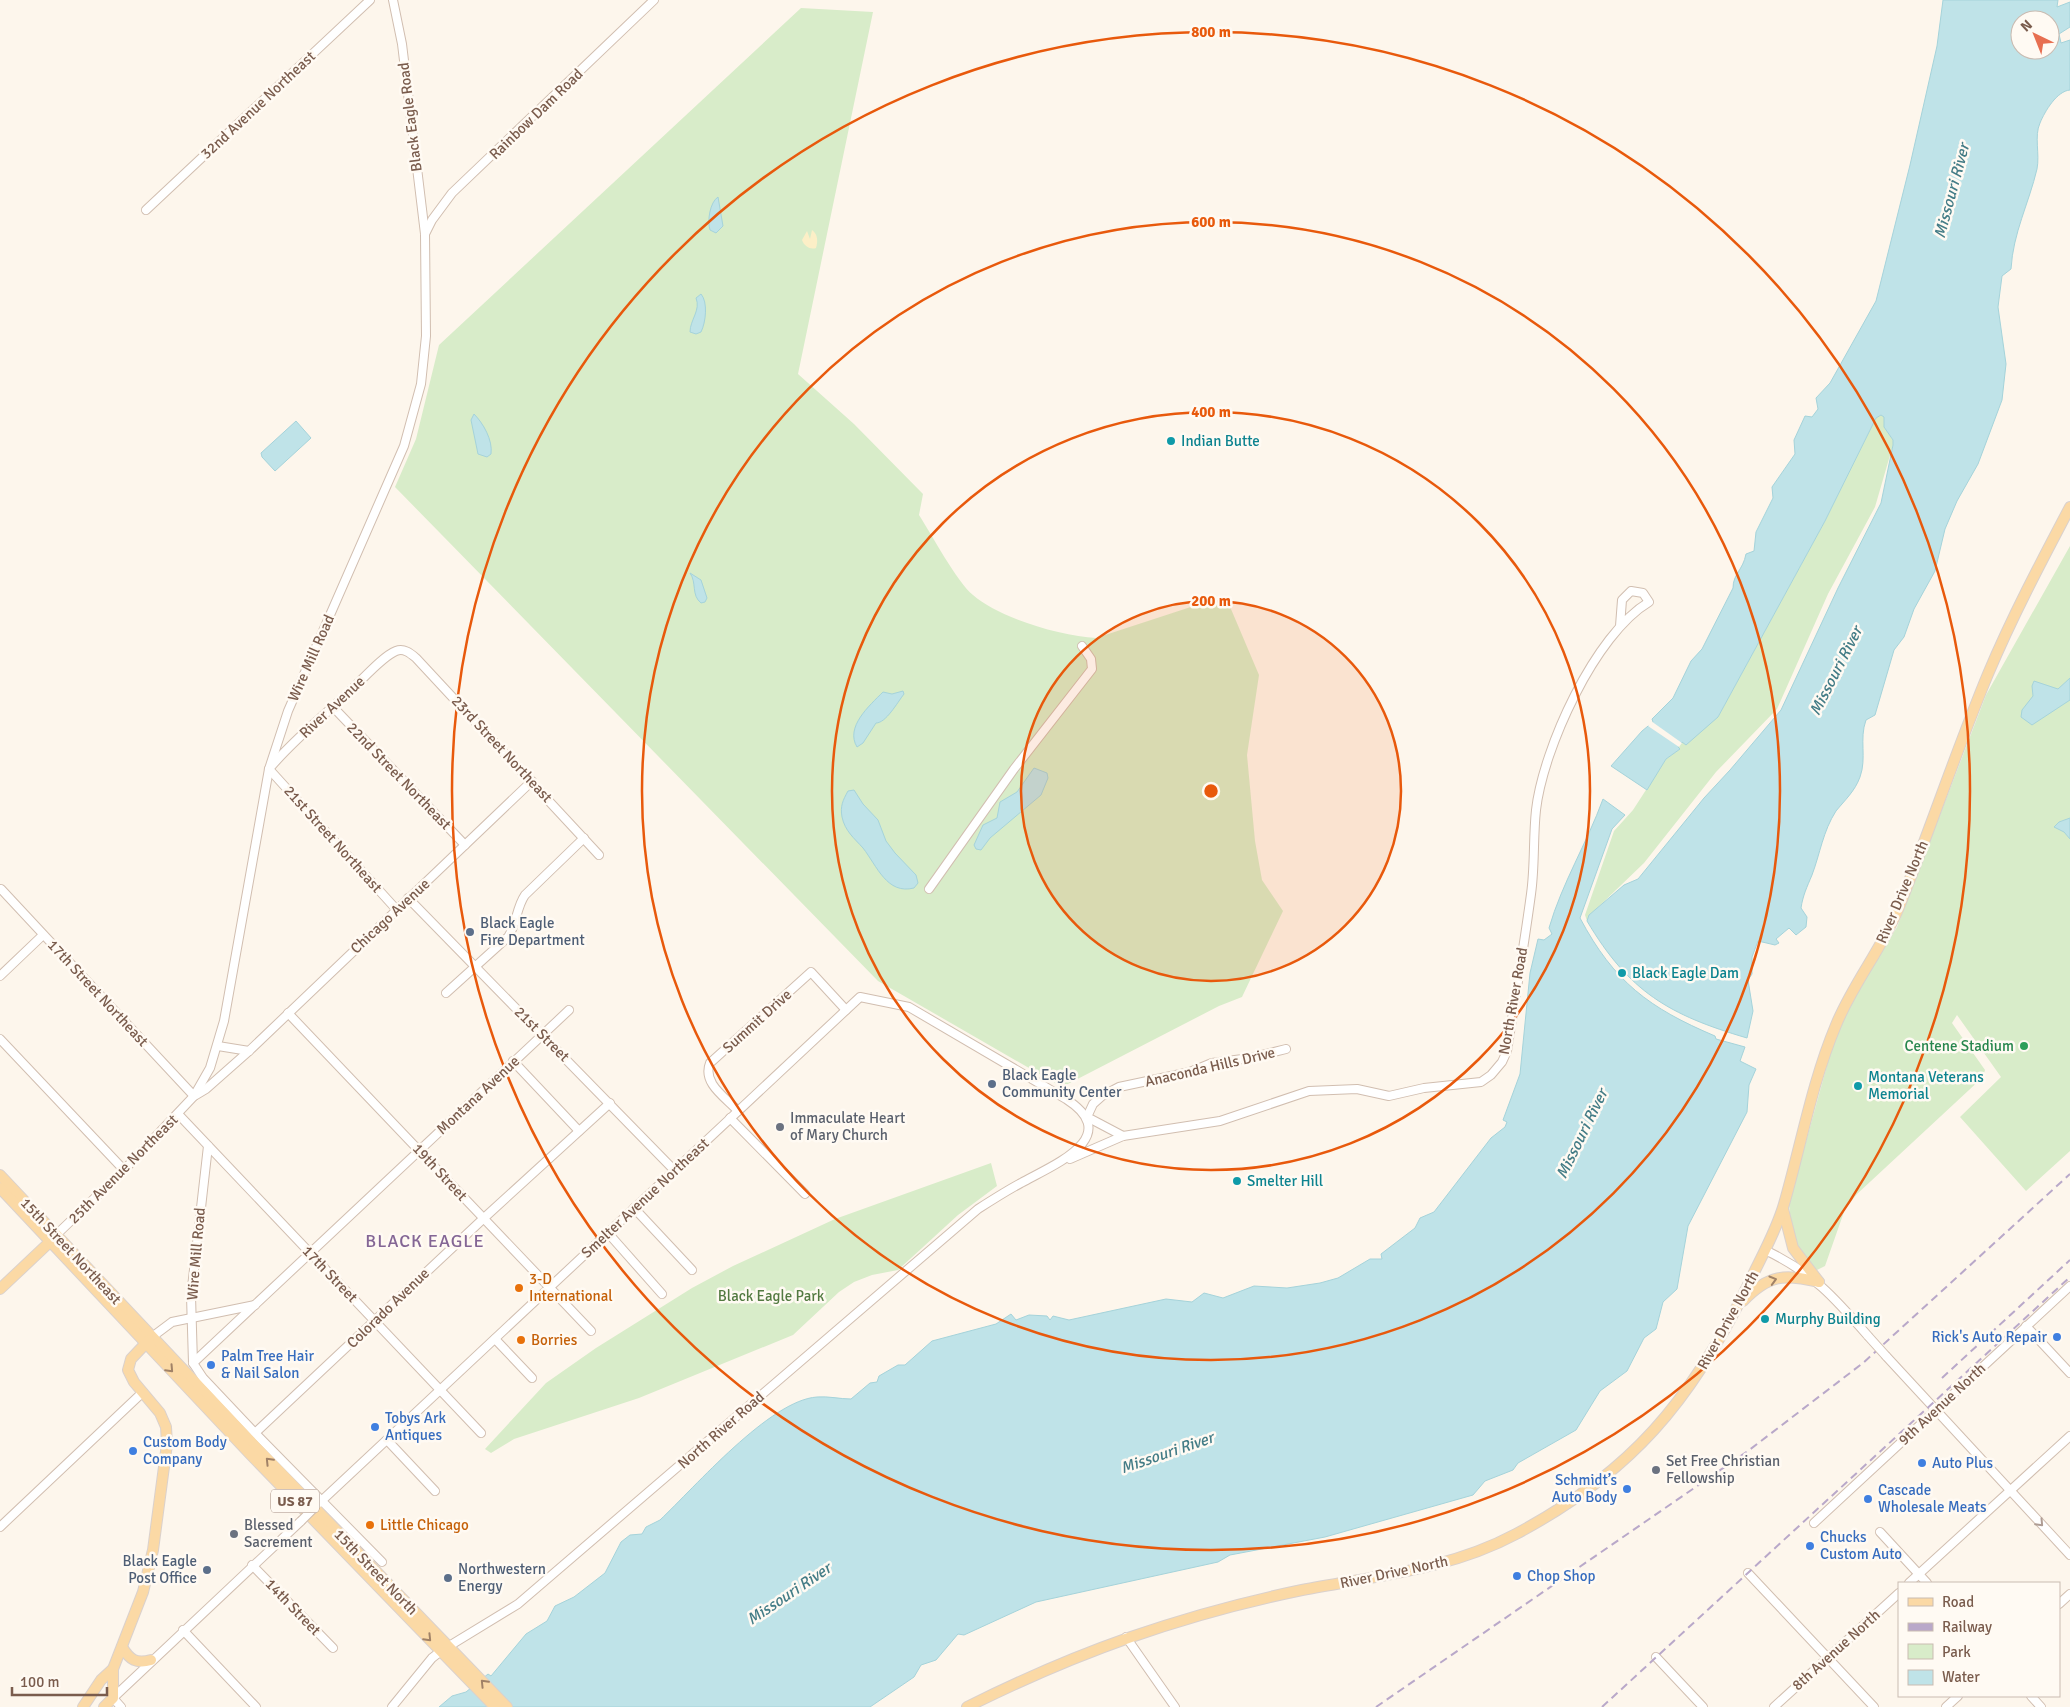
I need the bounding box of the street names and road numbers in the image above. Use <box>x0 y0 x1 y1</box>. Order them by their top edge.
street label: 32nd Avenue Northeast <box>197 47 319 163</box>
street label: Black Eagle Road <box>394 61 426 173</box>
street label: Rainbow Dam Road <box>485 65 587 163</box>
street label: Wire Mill Road <box>284 612 338 704</box>
street label: River Avenue <box>296 672 368 742</box>
street label: 23rd Street Northeast <box>448 692 556 806</box>
street label: 22nd Street Northeast <box>343 719 455 833</box>
street label: 21st Street Northeast <box>280 782 386 896</box>
street label: River Drive North <box>1872 838 1932 946</box>
street label: Chicago Avenue <box>347 875 433 957</box>
street label: 17th Street Northeast <box>44 936 152 1050</box>
street label: North River Road <box>1495 946 1531 1056</box>
street label: Summit Drive <box>719 985 795 1057</box>
street label: 21st Street <box>511 1003 573 1065</box>
street label: Anaconda Hills Drive <box>1143 1043 1277 1091</box>
street label: Montana Avenue <box>433 1052 523 1138</box>
street label: 25th Avenue Northeast <box>65 1111 181 1227</box>
street label: Smelter Avenue Northeast <box>578 1134 712 1262</box>
street label: 19th Street <box>409 1140 471 1204</box>
street label: 15th Street Northeast <box>17 1194 125 1308</box>
street label: Wire Mill Road <box>183 1207 209 1301</box>
street label: 17th Street <box>299 1242 361 1306</box>
street label: Colorado Avenue <box>343 1264 433 1352</box>
street label: River Drive North <box>1693 1268 1763 1372</box>
street label: 9th Avenue North <box>1895 1359 1989 1449</box>
street label: North River Road <box>674 1388 768 1472</box>
road number: US 87 <box>271 1490 319 1512</box>
street label: 15th Street North <box>330 1525 422 1619</box>
street label: River Drive North <box>1338 1552 1450 1592</box>
street label: 14th Street <box>262 1575 324 1639</box>
street label: 8th Avenue North <box>1788 1606 1884 1694</box>

